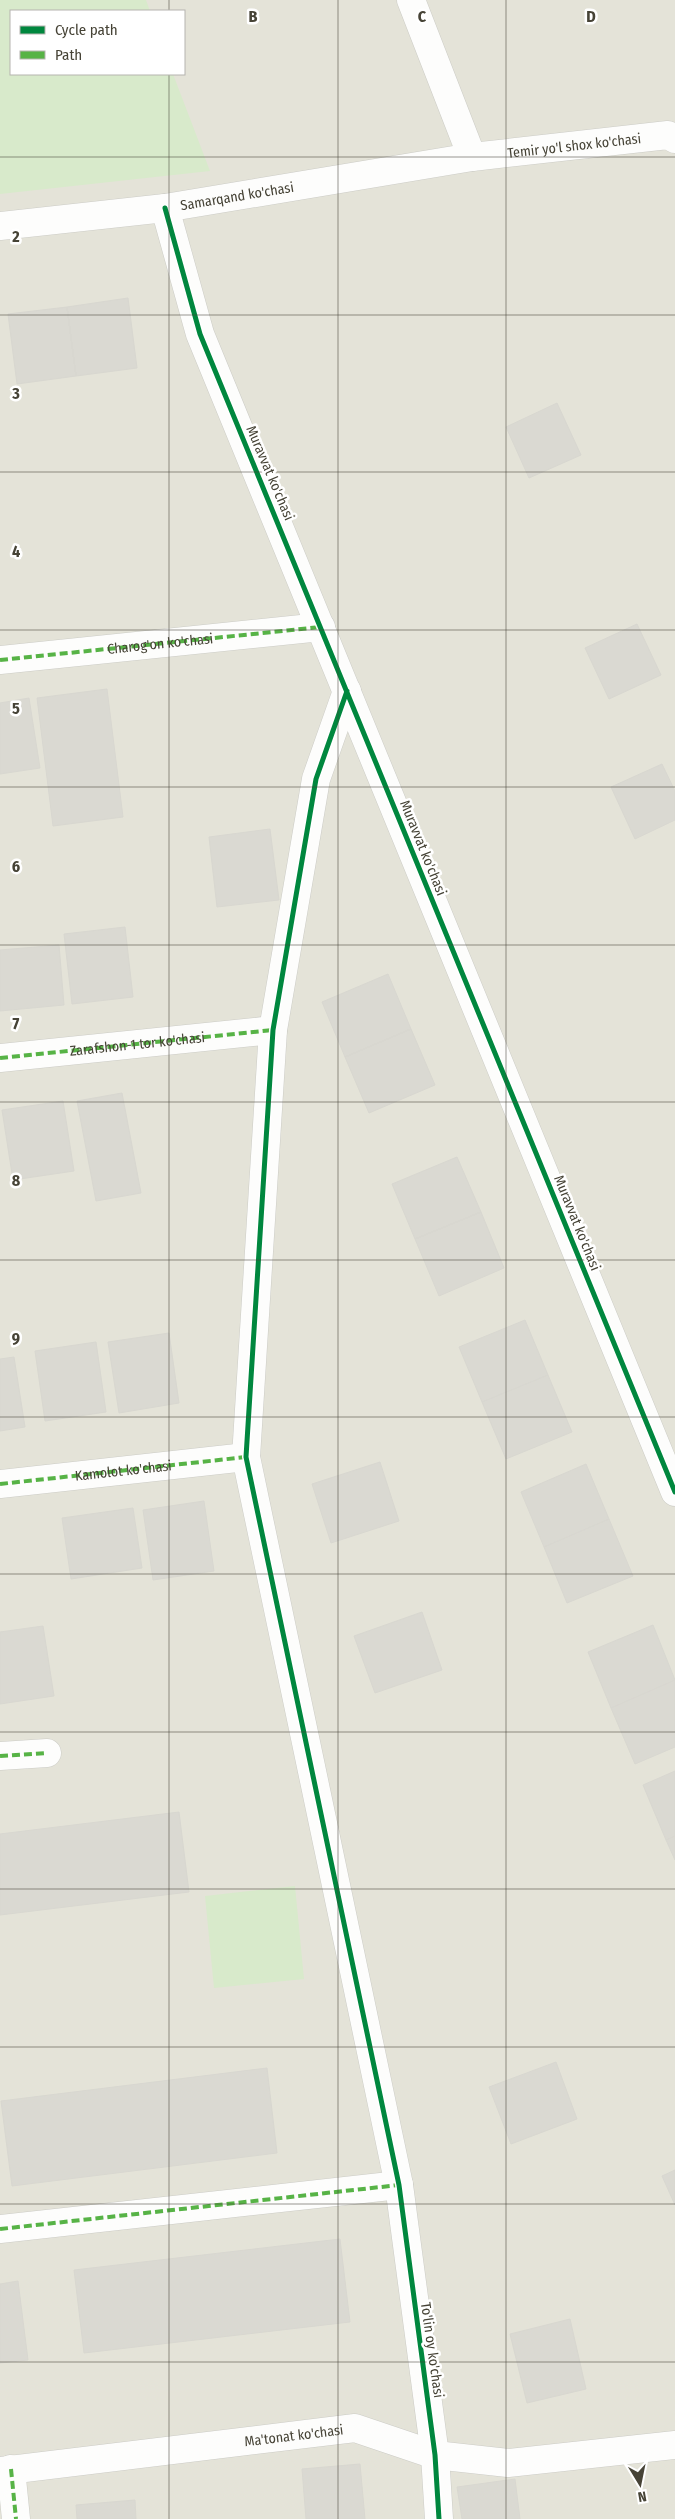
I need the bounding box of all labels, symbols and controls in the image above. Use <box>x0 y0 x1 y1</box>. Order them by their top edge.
text: B <box>249 7 258 26</box>
text: C <box>418 7 427 26</box>
text: D <box>586 7 596 26</box>
legend <box>10 10 185 75</box>
text: Cycle path <box>55 21 118 39</box>
text: Path <box>55 46 82 64</box>
street label: Temir yo'l shox ko'chasi <box>506 130 642 161</box>
street label: Samarqand ko'chasi <box>179 178 295 214</box>
text: 2 <box>11 227 20 246</box>
text: 3 <box>11 384 20 403</box>
street label: Muravvat ko'chasi <box>242 423 298 523</box>
text: 4 <box>12 542 20 561</box>
street label: Charog'on ko'chasi <box>106 630 214 657</box>
text: 5 <box>12 699 20 718</box>
street label: Muravvat ko'chasi <box>396 798 450 898</box>
text: 6 <box>12 857 20 876</box>
text: 7 <box>13 1014 20 1033</box>
street label: Zarafshon-1 tor ko'chasi <box>69 1029 206 1059</box>
text: 8 <box>12 1171 21 1190</box>
street label: Muravvat ko'chasi <box>550 1173 604 1273</box>
text: 9 <box>12 1329 20 1348</box>
street label: Kamolot ko'chasi <box>74 1457 173 1484</box>
street label: To'lin oy ko'chasi <box>417 2301 447 2399</box>
street label: Ma'tonat ko'chasi <box>243 2421 344 2450</box>
north arrow <box>615 2459 665 2509</box>
text: N <box>637 2487 648 2505</box>

